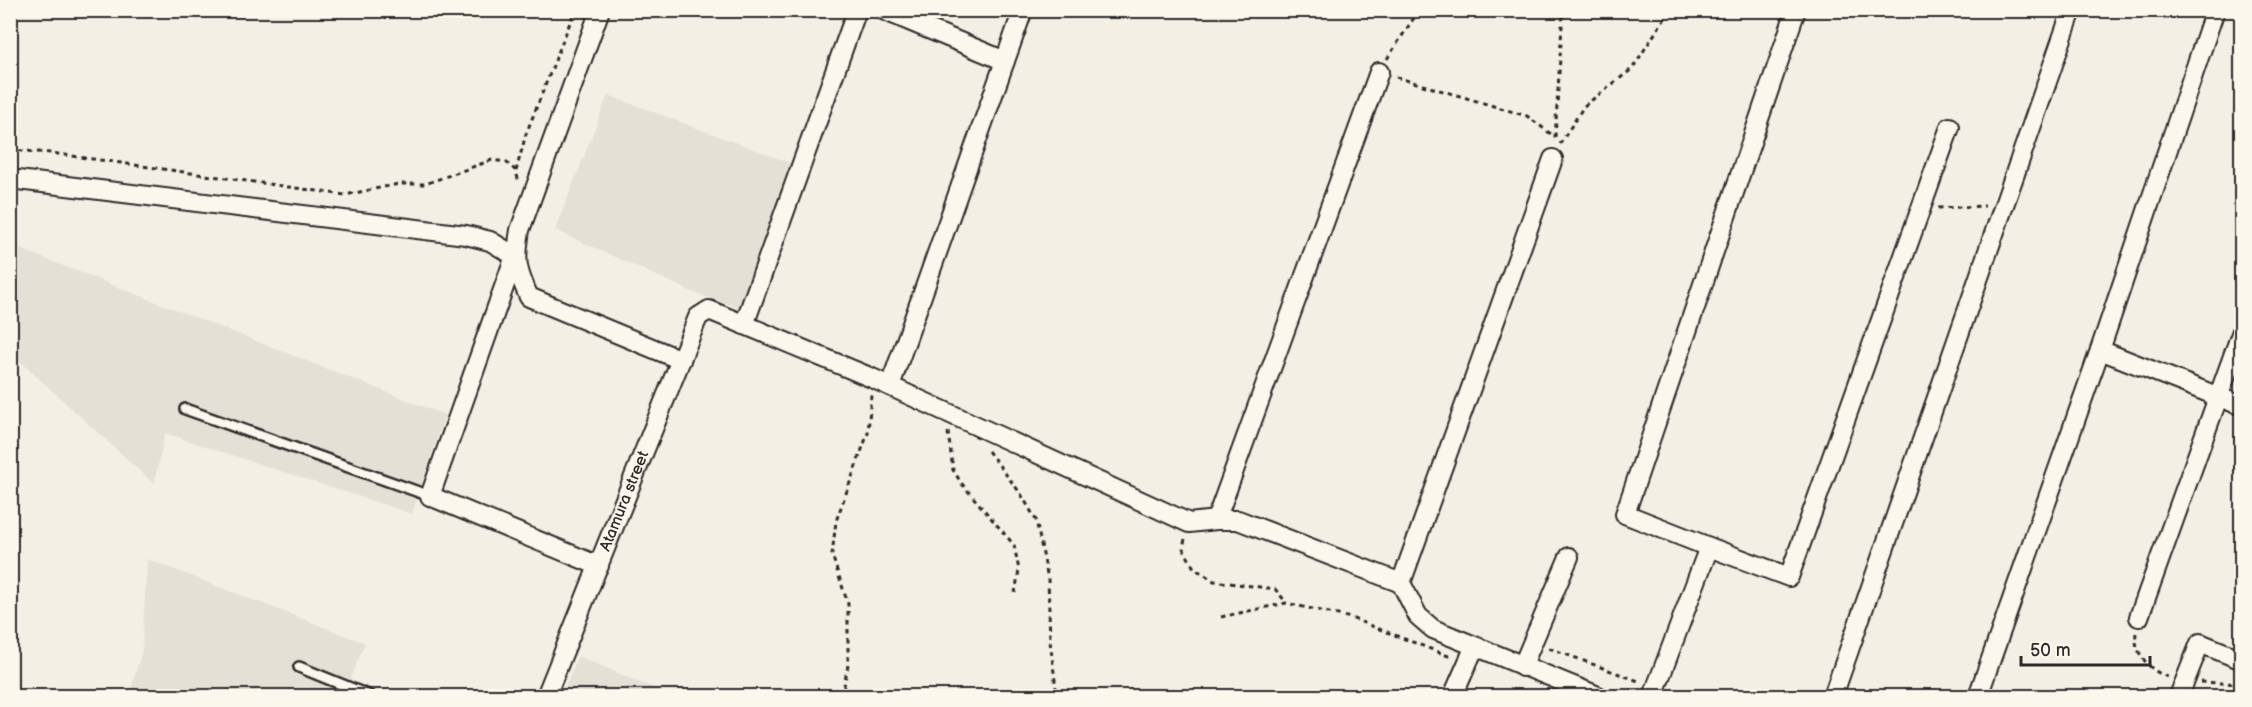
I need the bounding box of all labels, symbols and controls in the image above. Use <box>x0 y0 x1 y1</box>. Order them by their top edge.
street label: Atamura street <box>596 448 653 554</box>
scale bar <box>2021 629 2150 667</box>
text: 50 m <box>2030 640 2071 661</box>

